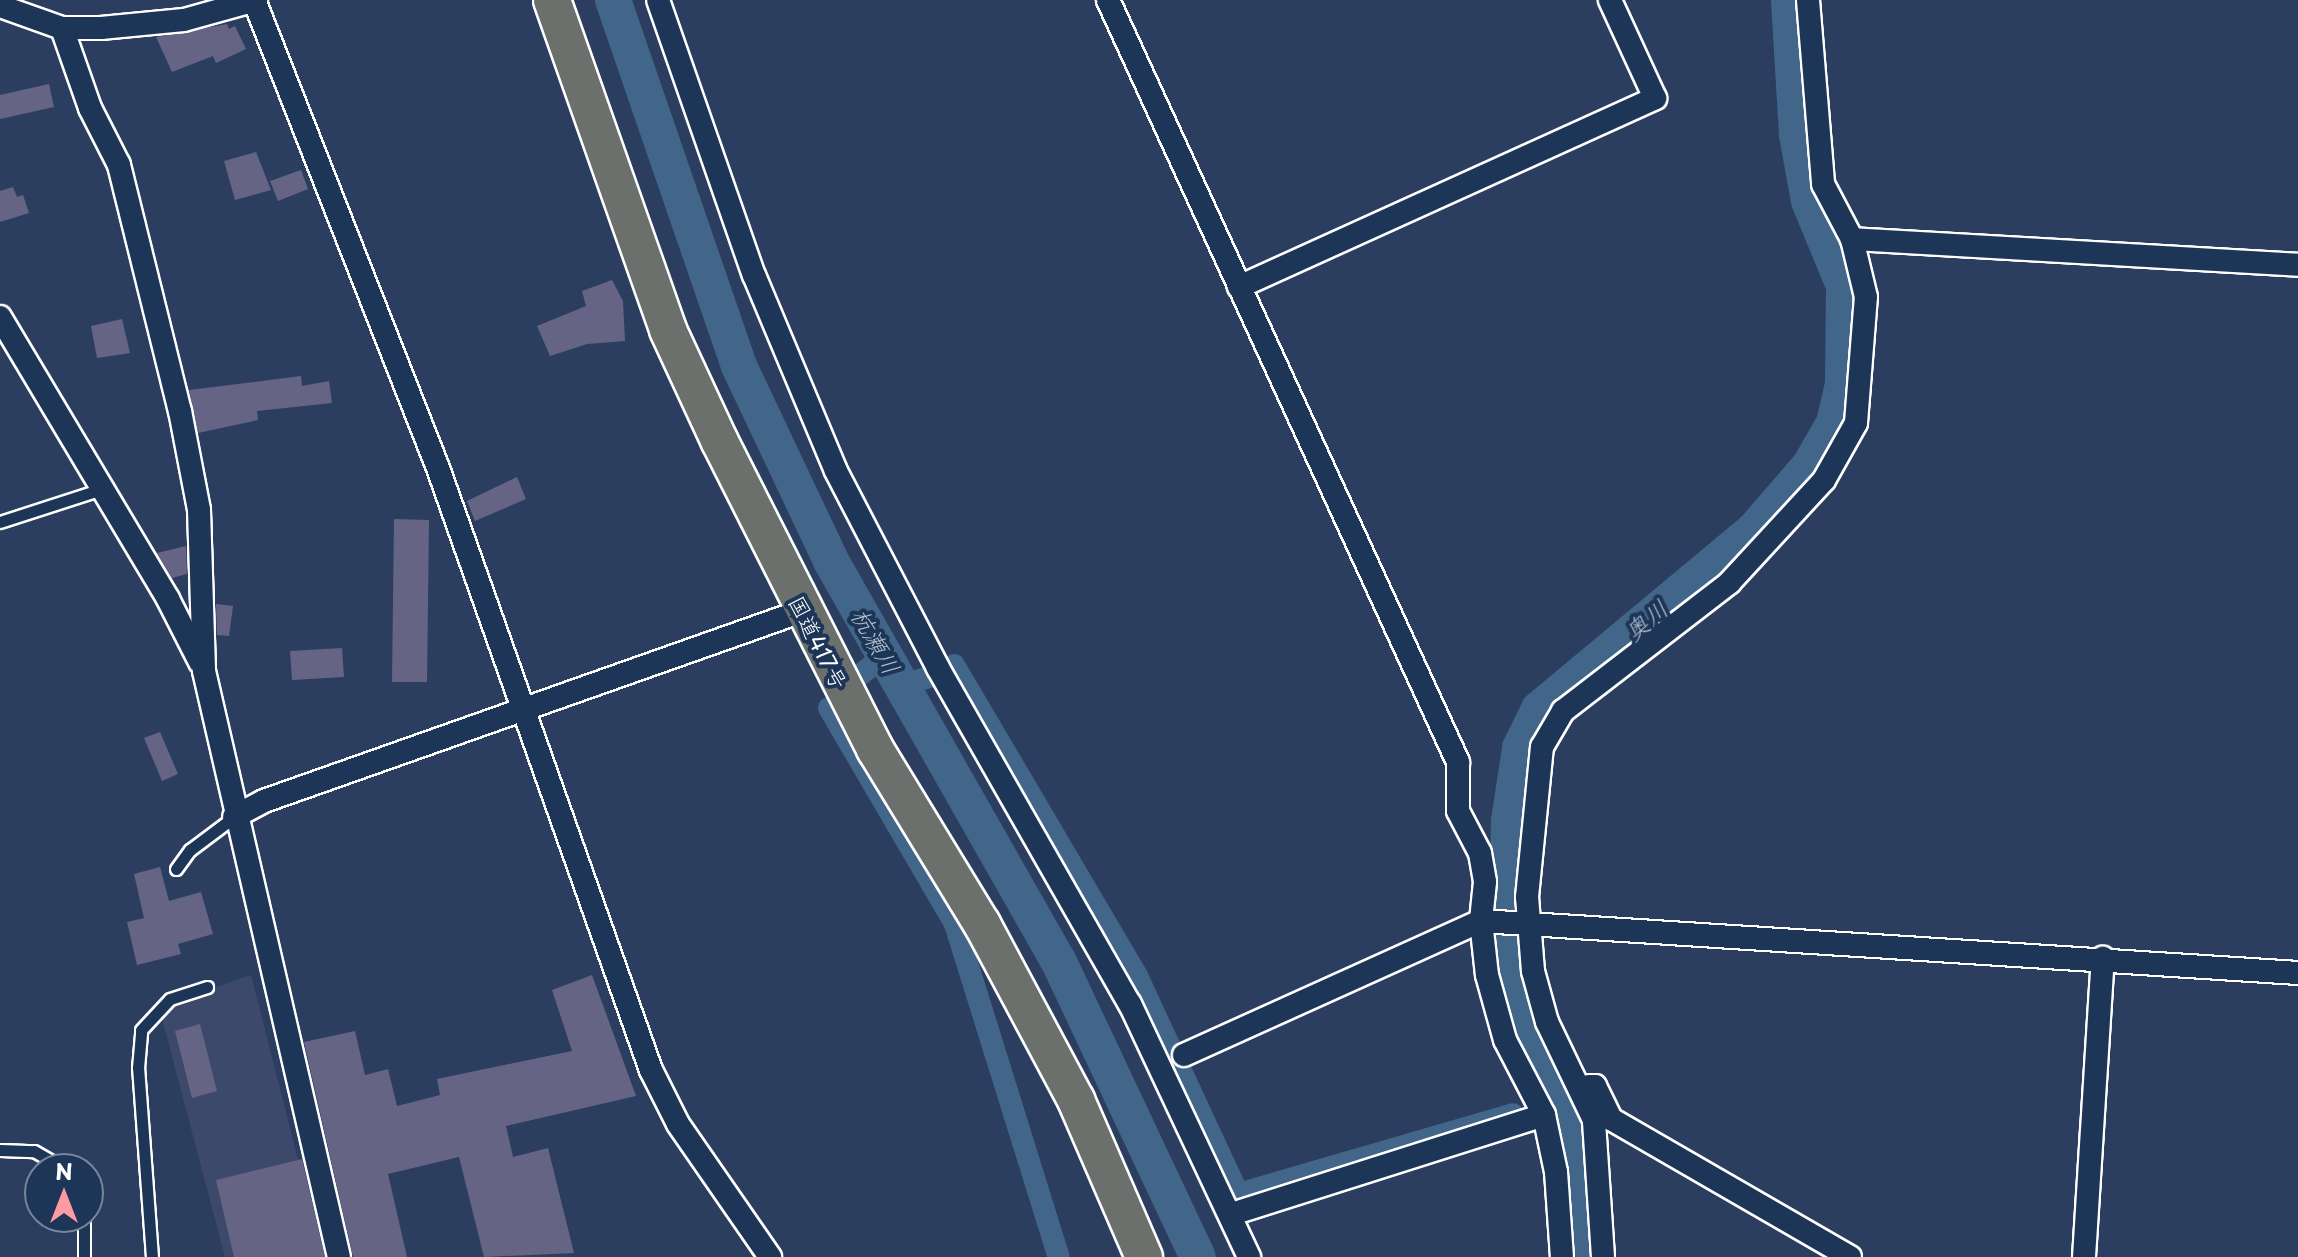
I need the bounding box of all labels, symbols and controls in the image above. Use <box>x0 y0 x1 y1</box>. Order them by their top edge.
street label: 国道417号 <box>784 591 854 693</box>
water label: 奥川 <box>1618 594 1674 646</box>
water label: 杭瀬川 <box>846 603 906 679</box>
north arrow <box>24 1153 104 1233</box>
text: N <box>55 1154 73 1187</box>

